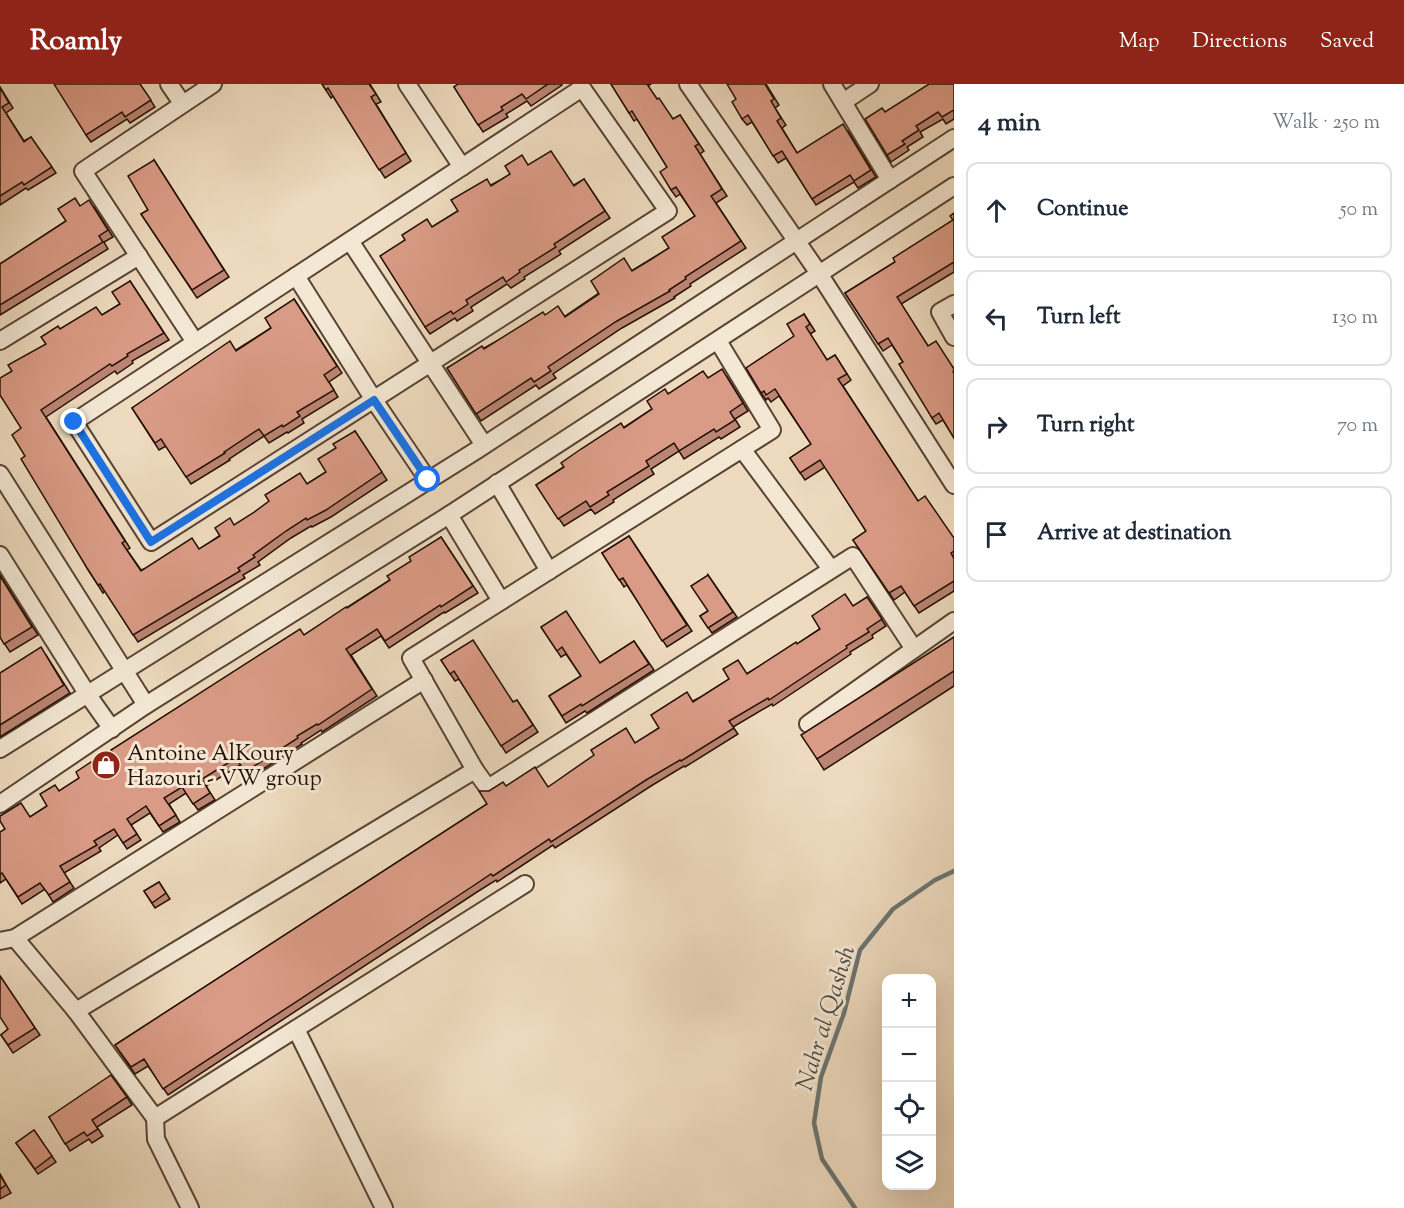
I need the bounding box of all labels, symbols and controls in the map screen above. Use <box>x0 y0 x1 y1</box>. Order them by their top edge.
text: Roamly <box>30 22 122 62</box>
text: Map <box>1119 27 1159 57</box>
text: Directions <box>1192 27 1287 57</box>
text: Saved <box>1320 27 1374 57</box>
text: 4 min <box>978 105 1041 142</box>
text: Walk · 250 m <box>1272 109 1380 138</box>
icon: ahead <box>980 194 1013 227</box>
text: Continue <box>1037 194 1128 226</box>
text: 50 m <box>1340 196 1378 225</box>
icon: left <box>980 302 1013 335</box>
text: Turn left <box>1037 302 1120 334</box>
text: 130 m <box>1332 304 1378 333</box>
route end <box>60 408 86 434</box>
icon: right <box>980 410 1013 443</box>
text: Turn right <box>1037 410 1134 442</box>
text: 70 m <box>1337 412 1378 441</box>
route start <box>414 466 440 492</box>
icon: arrive <box>980 518 1013 551</box>
text: Arrive at destination <box>1037 518 1232 550</box>
place label: Antoine AlKoury Hazouri - VW group <box>127 739 322 796</box>
shop icon: Antoine AlKoury Hazouri - VW group <box>90 749 122 781</box>
water label: Nahr al Qashsh <box>789 942 865 1095</box>
map controls <box>882 974 936 1190</box>
button: + <box>882 974 936 1028</box>
button: − <box>882 1028 936 1082</box>
button: locate <box>882 1082 936 1136</box>
button: layers <box>882 1136 936 1190</box>

